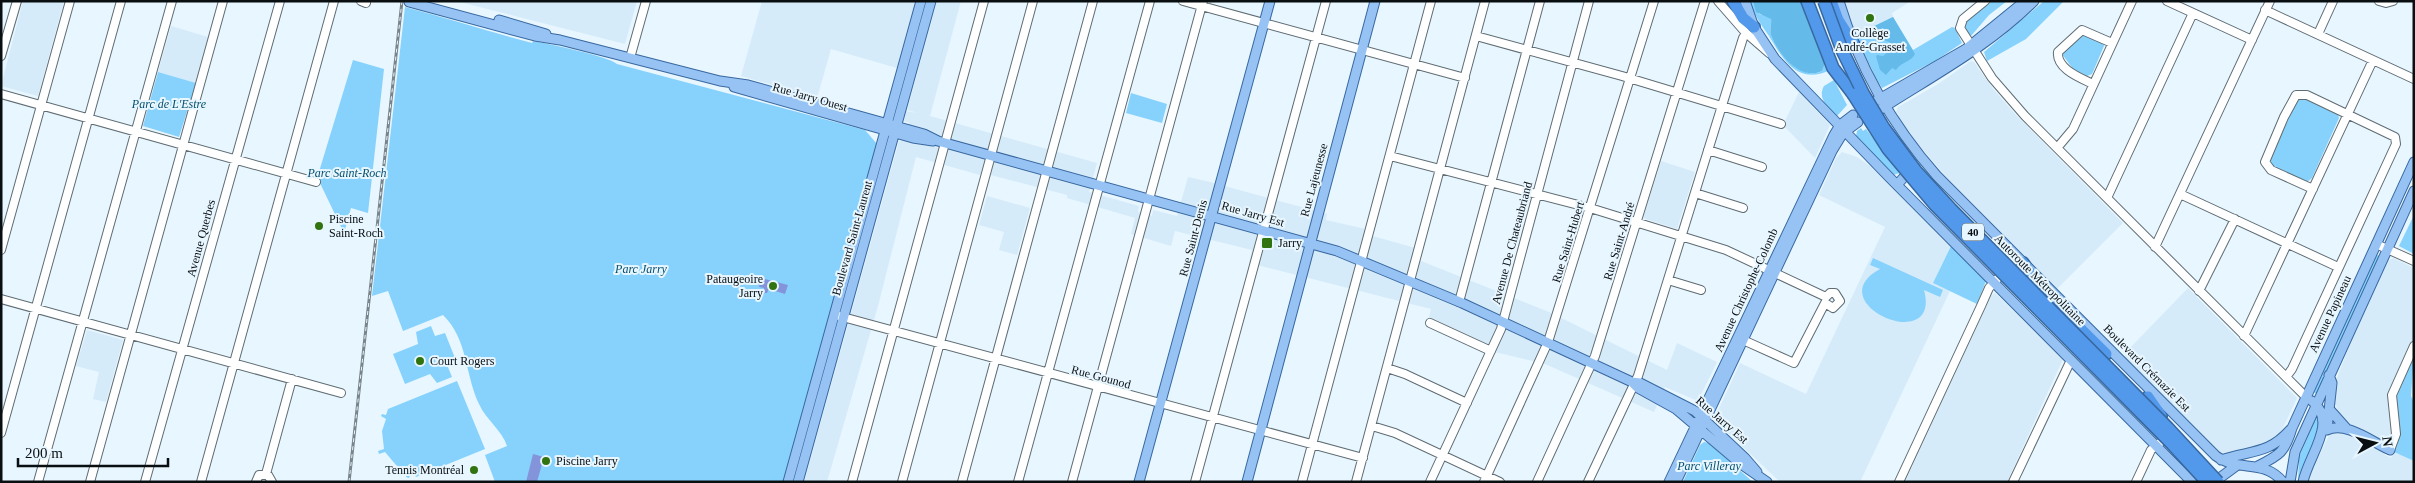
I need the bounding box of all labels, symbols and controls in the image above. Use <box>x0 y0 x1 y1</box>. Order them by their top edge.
marker: Collège André-Grasset <box>1864 12 1876 24</box>
place label: Collège André-Grasset <box>1835 26 1906 54</box>
street label: Rue Jarry Ouest <box>771 80 850 115</box>
park label: Parc de L'Estre <box>131 97 207 111</box>
street label: Rue Lajeunesse <box>1297 142 1331 218</box>
park label: Parc Saint-Roch <box>306 166 387 180</box>
street label: Boulevard Saint-Laurent <box>829 178 875 297</box>
street label: Avenue De Chateaubriand <box>1489 180 1535 306</box>
street label: Avenue Querbes <box>184 198 218 278</box>
street label: Rue Saint-Denis <box>1176 198 1210 278</box>
street label: Rue Jarry Est <box>1220 198 1287 230</box>
street label: Rue Saint-Hubert <box>1549 199 1587 284</box>
street label: Rue Saint-André <box>1600 200 1638 282</box>
place label: Piscine Saint-Roch <box>329 212 383 240</box>
marker: Piscine Saint-Roch <box>313 220 325 232</box>
road number: 40 <box>1962 223 1984 240</box>
street label: Avenue Christophe-Colomb <box>1711 226 1781 354</box>
street label: Autoroute Métropolitaine <box>1992 232 2088 328</box>
marker: Jarry <box>1260 236 1274 250</box>
place label: Jarry <box>1278 236 1302 250</box>
park label: Parc Jarry <box>614 262 668 276</box>
place label: Pataugeoire Jarry <box>706 272 763 300</box>
street label: Avenue Papineau <box>2306 273 2354 355</box>
marker: Pataugeoire Jarry <box>767 280 779 292</box>
street label: Boulevard Crémazie Est <box>2101 322 2194 415</box>
place label: Court Rogers <box>430 354 495 368</box>
marker: Court Rogers <box>414 355 426 367</box>
street label: Rue Gounod <box>1070 362 1132 392</box>
street label: Rue Jarry Est <box>1693 394 1751 447</box>
north arrow <box>2350 418 2400 468</box>
scale bar <box>18 436 168 468</box>
text: N <box>2379 436 2395 447</box>
text: 200 m <box>25 445 63 461</box>
place label: Piscine Jarry <box>556 454 618 468</box>
marker: Piscine Jarry <box>540 455 552 467</box>
park label: Parc Villeray <box>1676 459 1741 473</box>
place label: Tennis Montréal <box>385 463 465 477</box>
marker: Tennis Montréal <box>468 464 480 476</box>

